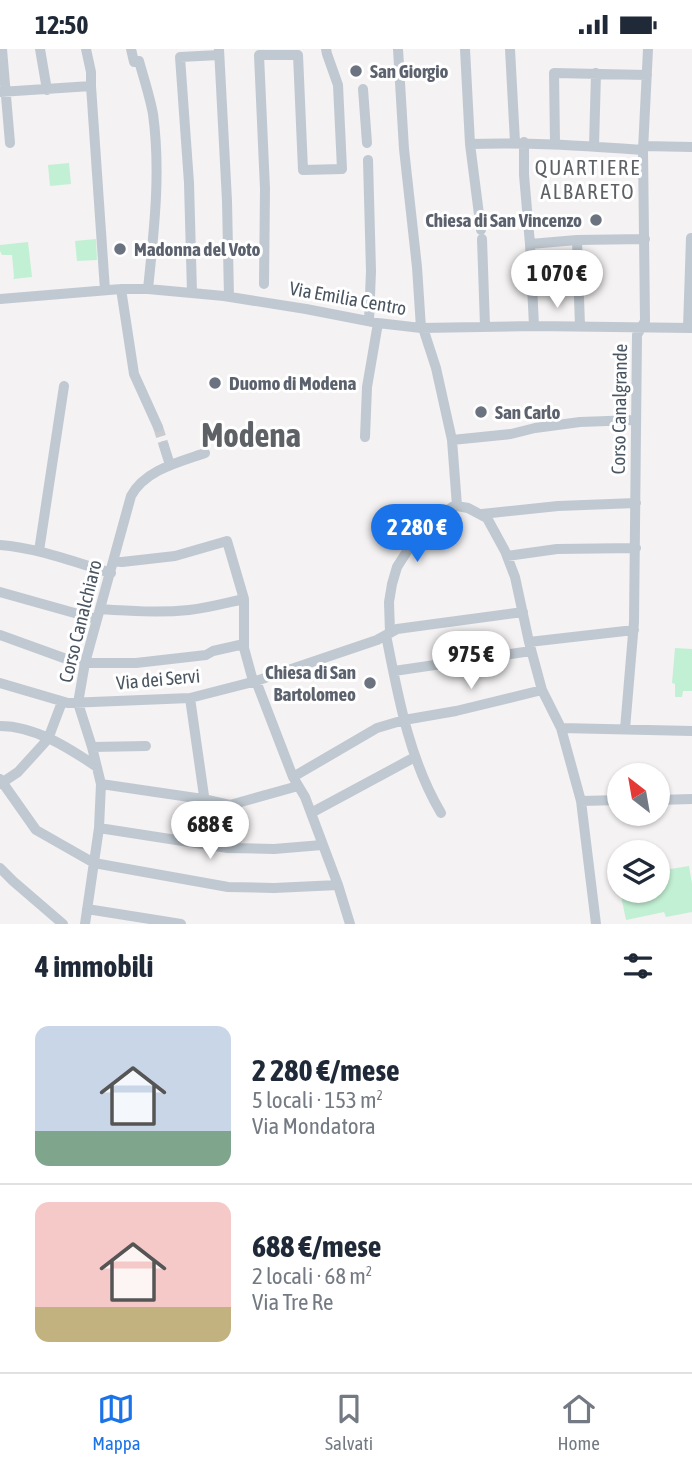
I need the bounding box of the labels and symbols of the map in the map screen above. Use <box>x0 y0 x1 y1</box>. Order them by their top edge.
place label: San Giorgio <box>370 60 449 82</box>
marker: San Giorgio <box>348 63 364 79</box>
district label: QUARTIERE ALBARETO <box>535 155 641 203</box>
place label: Chiesa di San Vincenzo <box>425 209 582 231</box>
marker: Chiesa di San Vincenzo <box>588 212 604 228</box>
place label: Madonna del Voto <box>134 238 261 260</box>
marker: Madonna del Voto <box>112 241 128 257</box>
pin: 1 070 € <box>492 251 622 310</box>
street label: Via Emilia Centro <box>288 277 408 319</box>
street label: Corso Canalgrande <box>607 344 631 474</box>
place label: Duomo di Modena <box>229 372 356 394</box>
marker: Duomo di Modena <box>207 375 223 391</box>
place label: San Carlo <box>495 401 560 423</box>
marker: San Carlo <box>473 404 489 420</box>
district label: Modena <box>201 416 301 454</box>
pin: 2 280 € <box>352 505 482 564</box>
street label: Corso Canalchiaro <box>54 557 106 685</box>
pin: 975 € <box>422 631 520 691</box>
place label: Chiesa di San Bartolomeo <box>265 661 356 705</box>
street label: Via dei Servi <box>115 664 201 694</box>
marker: Chiesa di San Bartolomeo <box>362 675 378 691</box>
north arrow <box>607 763 670 826</box>
pin: 688 € <box>161 801 259 861</box>

